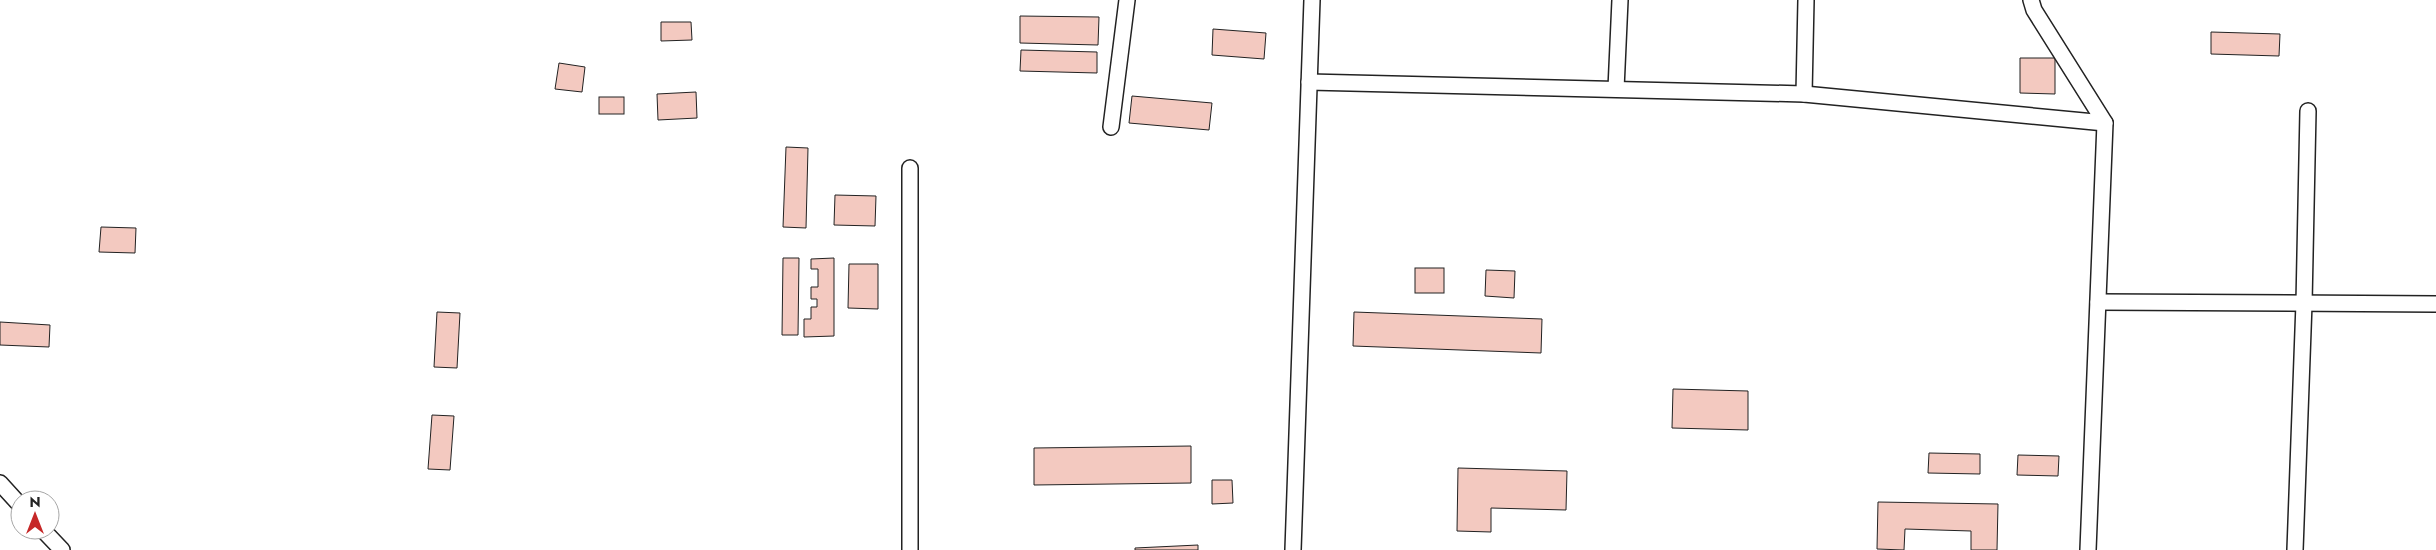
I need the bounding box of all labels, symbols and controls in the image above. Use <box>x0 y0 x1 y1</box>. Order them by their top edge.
north arrow <box>10 490 60 540</box>
text: N <box>29 492 41 512</box>

